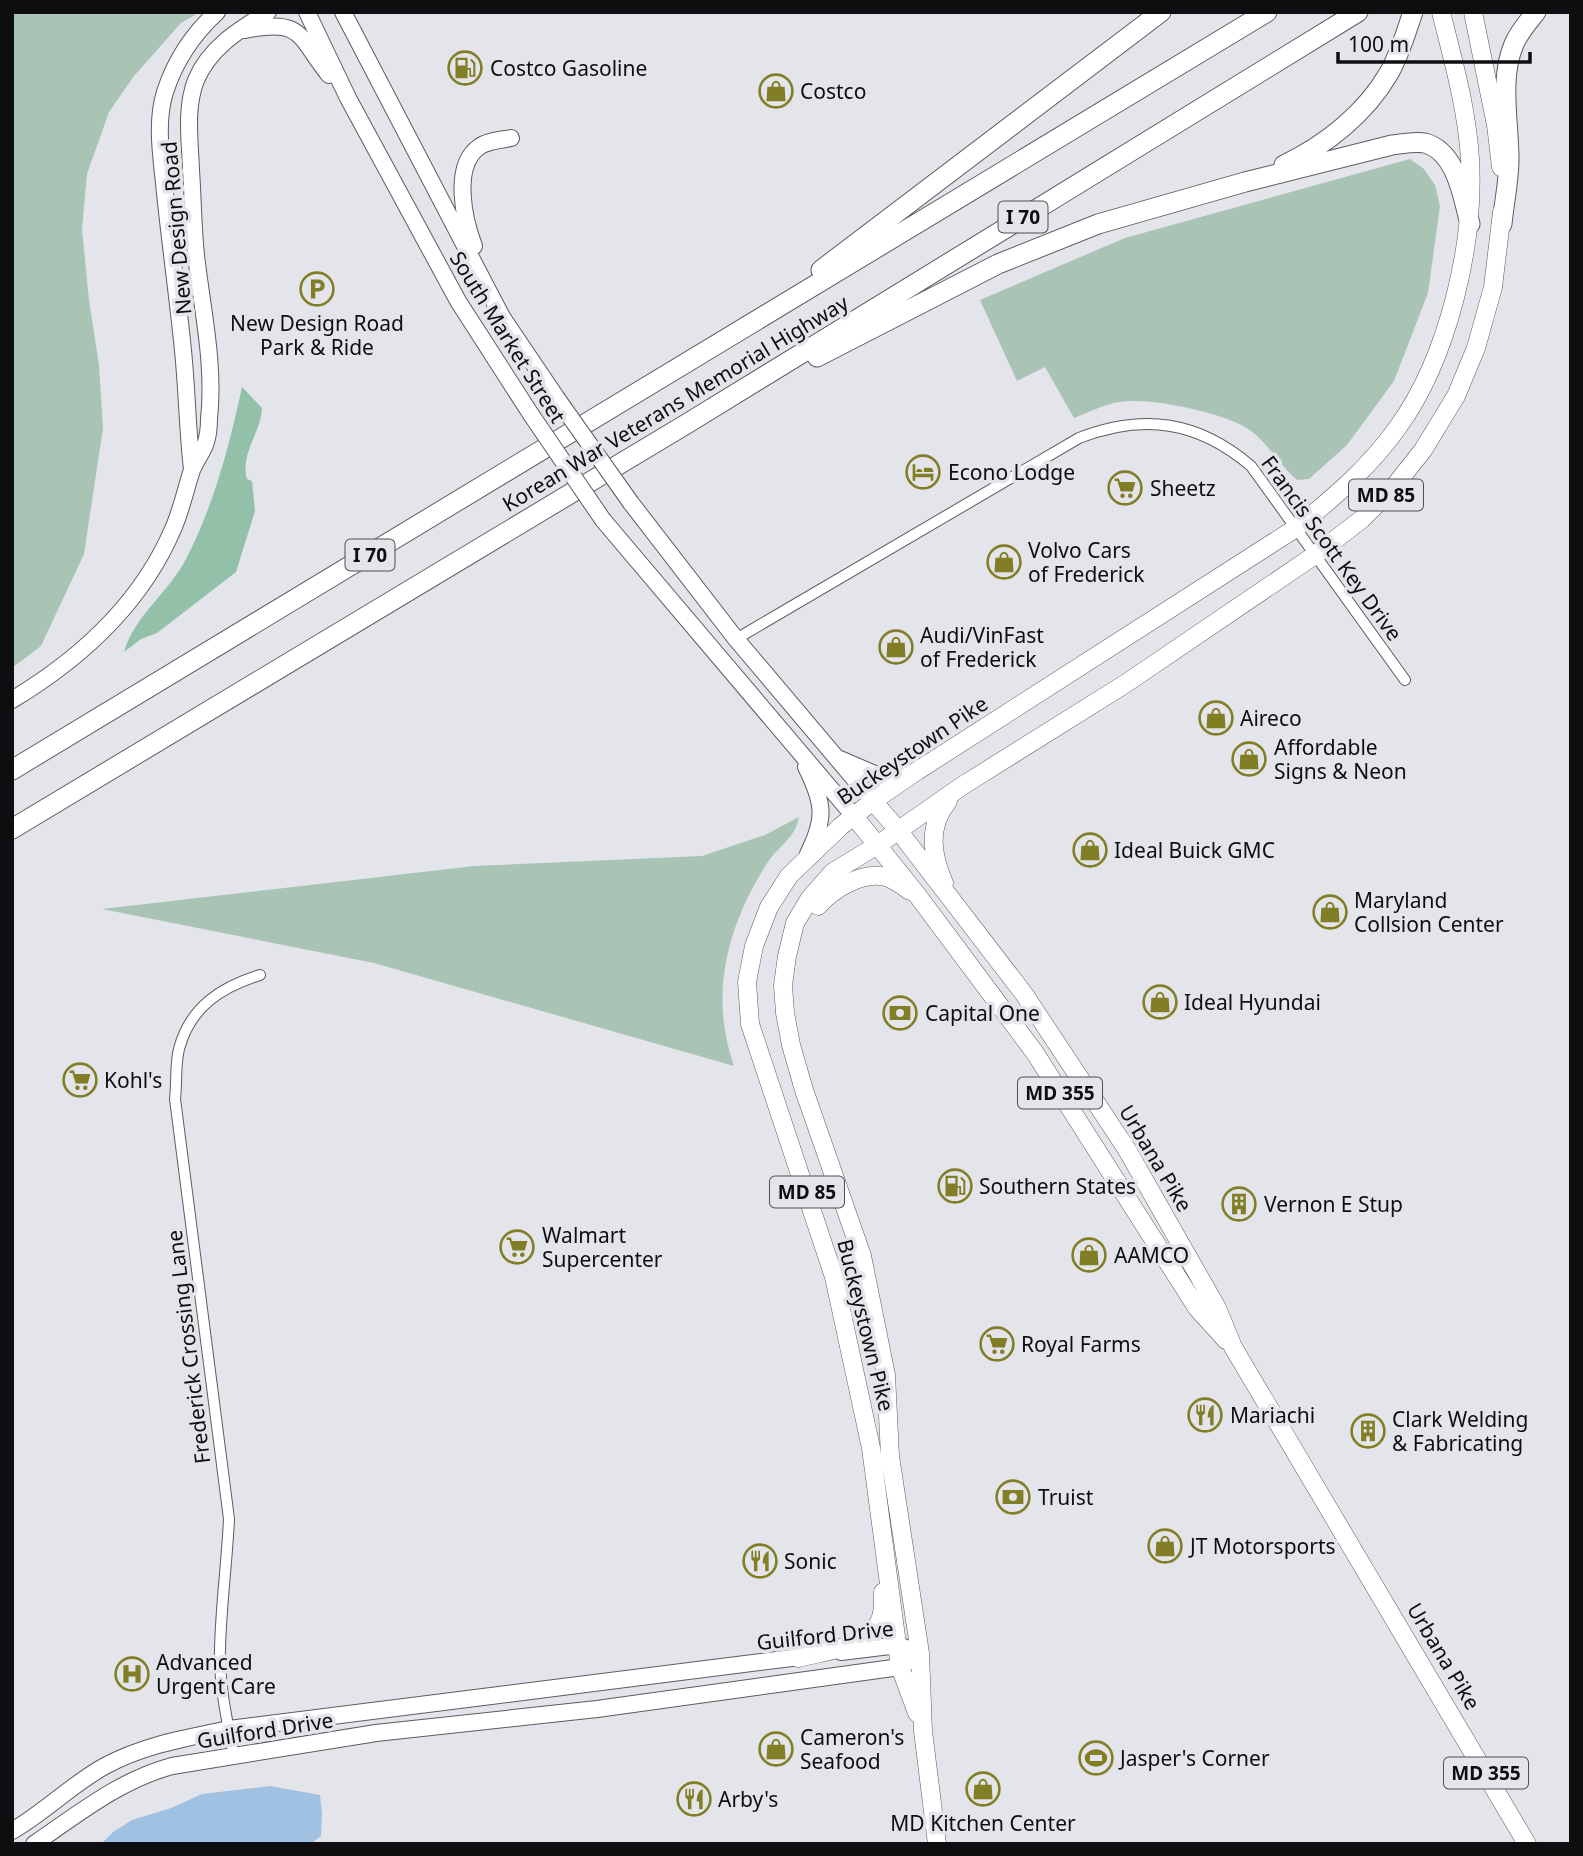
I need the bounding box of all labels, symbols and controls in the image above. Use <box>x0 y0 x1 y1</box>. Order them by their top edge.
scale bar <box>1338 21 1530 65</box>
text: 100 m <box>1348 30 1409 58</box>
fuel station icon: Costco Gasoline <box>446 49 484 87</box>
place label: Costco Gasoline <box>490 54 647 82</box>
shop icon: Costco <box>757 72 795 110</box>
place label: Costco <box>800 77 866 105</box>
street label: New Design Road <box>154 140 198 316</box>
road number: I 70 <box>998 202 1048 232</box>
street label: South Market Street <box>444 246 572 429</box>
parking icon: New Design Road Park & Ride <box>298 270 336 308</box>
street label: Korean War Veterans Memorial Highway <box>497 288 853 518</box>
place label: New Design Road Park & Ride <box>230 309 404 361</box>
street label: Francis Scott Key Drive <box>1255 450 1409 646</box>
hotel icon: Econo Lodge <box>904 453 942 491</box>
place label: Econo Lodge <box>948 458 1075 486</box>
supermarket icon: Sheetz <box>1106 469 1144 507</box>
place label: Sheetz <box>1150 474 1216 502</box>
road number: MD 85 <box>1349 480 1423 510</box>
place label: Volvo Cars of Frederick <box>1028 536 1145 588</box>
road number: I 70 <box>346 540 394 570</box>
shop icon: Volvo Cars of Frederick <box>985 543 1023 581</box>
place label: Audi/VinFast of Frederick <box>920 621 1044 673</box>
shop icon: Audi/VinFast of Frederick <box>877 628 915 666</box>
street label: Buckeystown Pike <box>831 689 993 811</box>
shop icon: Aireco <box>1197 699 1235 737</box>
place label: Aireco <box>1240 704 1302 732</box>
place label: Affordable Signs & Neon <box>1274 733 1407 785</box>
shop icon: Affordable Signs & Neon <box>1230 740 1268 778</box>
shop icon: Ideal Buick GMC <box>1071 831 1109 869</box>
place label: Ideal Buick GMC <box>1114 836 1275 864</box>
place label: Maryland Collsion Center <box>1354 886 1504 938</box>
shop icon: Maryland Collsion Center <box>1311 893 1349 931</box>
shop icon: Ideal Hyundai <box>1141 983 1179 1021</box>
place label: Ideal Hyundai <box>1184 988 1321 1016</box>
bank icon: Capital One <box>881 994 919 1032</box>
place label: Capital One <box>925 999 1040 1027</box>
supermarket icon: Kohl's <box>61 1061 99 1099</box>
place label: Kohl's <box>104 1066 162 1094</box>
road number: MD 355 <box>1018 1078 1102 1108</box>
street label: Urbana Pike <box>1113 1099 1199 1217</box>
fuel station icon: Southern States <box>936 1167 974 1205</box>
place label: Southern States <box>979 1172 1136 1200</box>
road number: MD 85 <box>770 1176 844 1208</box>
building icon: Vernon E Stup <box>1220 1185 1258 1223</box>
place label: Vernon E Stup <box>1264 1190 1403 1218</box>
place label: Walmart Supercenter <box>542 1221 663 1273</box>
supermarket icon: Walmart Supercenter <box>498 1228 536 1266</box>
street label: Frederick Crossing Lane <box>160 1229 216 1465</box>
street label: Buckeystown Pike <box>831 1236 901 1414</box>
shop icon: AAMCO <box>1070 1236 1108 1274</box>
place label: AAMCO <box>1114 1241 1189 1269</box>
supermarket icon: Royal Farms <box>978 1325 1016 1363</box>
place label: Royal Farms <box>1021 1330 1141 1358</box>
restaurant icon: Mariachi <box>1186 1396 1224 1434</box>
place label: Mariachi <box>1230 1401 1315 1429</box>
place label: Clark Welding & Fabricating <box>1392 1405 1528 1457</box>
building icon: Clark Welding & Fabricating <box>1349 1412 1387 1450</box>
bank icon: Truist <box>994 1478 1032 1516</box>
place label: Truist <box>1038 1483 1094 1511</box>
shop icon: JT Motorsports <box>1146 1527 1184 1565</box>
place label: JT Motorsports <box>1188 1532 1336 1560</box>
restaurant icon: Sonic <box>741 1542 779 1580</box>
place label: Sonic <box>784 1547 837 1575</box>
street label: Urbana Pike <box>1401 1597 1487 1715</box>
street label: Guilford Drive <box>755 1614 895 1656</box>
place label: Advanced Urgent Care <box>156 1648 276 1700</box>
hospital icon: Advanced Urgent Care <box>113 1655 151 1693</box>
street label: Guilford Drive <box>195 1705 335 1755</box>
place label: Cameron's Seafood <box>800 1723 904 1775</box>
shop icon: Cameron's Seafood <box>757 1730 795 1768</box>
sports icon: Jasper's Corner <box>1077 1739 1115 1777</box>
place label: Jasper's Corner <box>1118 1744 1270 1772</box>
road number: MD 355 <box>1444 1758 1528 1788</box>
shop icon: MD Kitchen Center <box>964 1770 1002 1808</box>
restaurant icon: Arby's <box>675 1780 713 1818</box>
place label: Arby's <box>718 1785 778 1813</box>
place label: MD Kitchen Center <box>890 1809 1076 1837</box>

